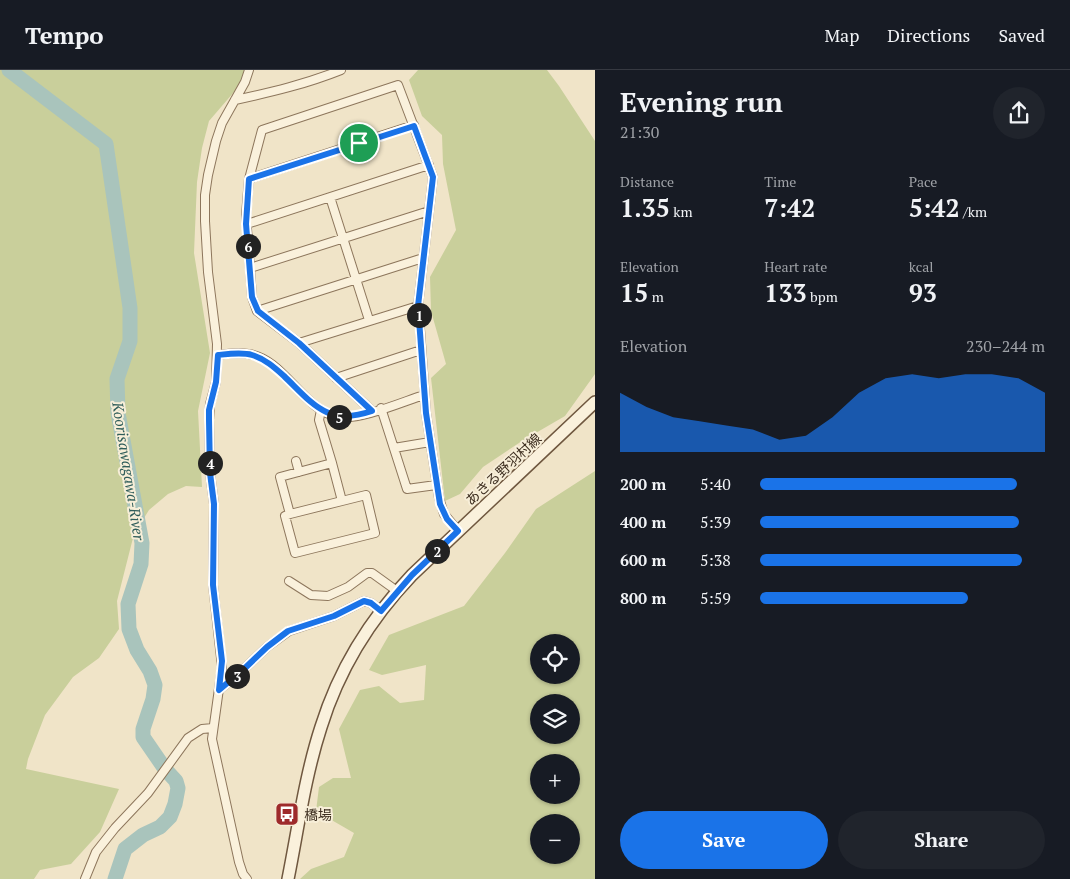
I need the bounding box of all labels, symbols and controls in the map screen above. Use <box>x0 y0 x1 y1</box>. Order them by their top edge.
text: Tempo <box>25 19 104 51</box>
text: Map <box>824 23 859 47</box>
text: Directions <box>887 23 970 47</box>
text: Saved <box>998 23 1045 47</box>
text: Evening run <box>620 83 783 120</box>
button: share <box>993 87 1045 139</box>
text: 21:30 <box>620 121 659 143</box>
pin <box>338 122 380 164</box>
icon: arrive <box>345 129 373 157</box>
text: Distance <box>620 172 674 191</box>
text: Time <box>764 172 796 191</box>
text: Pace <box>909 172 937 191</box>
text: 1.35 <box>620 191 670 224</box>
text: 7:42 <box>764 191 815 224</box>
text: 5:42 <box>909 191 960 224</box>
text: km <box>670 202 693 221</box>
text: /km <box>960 202 987 221</box>
pin: 6 <box>236 234 260 258</box>
text: 6 <box>245 237 252 256</box>
text: Elevation <box>620 257 679 276</box>
text: Heart rate <box>764 257 827 276</box>
text: kcal <box>909 257 934 276</box>
text: 15 <box>620 276 648 309</box>
text: 133 <box>764 276 807 309</box>
text: 93 <box>909 276 937 309</box>
text: m <box>648 287 664 306</box>
text: bpm <box>807 287 838 306</box>
pin: 1 <box>406 302 432 328</box>
text: 1 <box>416 306 423 325</box>
text: Elevation <box>620 335 687 357</box>
text: 230–244 m <box>966 335 1045 357</box>
water label: Koorisawagawa-River <box>108 399 150 543</box>
pin: 5 <box>326 404 352 430</box>
text: 5 <box>336 408 343 427</box>
street label: あきる野羽村線 <box>461 429 545 509</box>
pin: 4 <box>198 450 222 476</box>
text: 4 <box>207 454 214 473</box>
text: 200 m <box>620 473 666 495</box>
text: 5:40 <box>700 473 731 495</box>
text: 400 m <box>620 511 666 533</box>
text: 5:39 <box>700 511 731 533</box>
pin: 2 <box>424 538 450 564</box>
text: 2 <box>434 542 441 561</box>
text: 600 m <box>620 549 666 571</box>
text: 5:38 <box>700 549 731 571</box>
text: 800 m <box>620 587 666 609</box>
text: 5:59 <box>700 587 731 609</box>
map controls <box>530 634 580 864</box>
button: locate <box>530 634 580 684</box>
pin: 3 <box>224 664 250 688</box>
text: 3 <box>234 667 241 686</box>
button: layers <box>530 694 580 744</box>
button: + <box>530 754 580 804</box>
bus stop icon: 橋場 <box>274 801 300 827</box>
place label: 橋場 <box>304 805 332 824</box>
button: Save <box>620 811 828 869</box>
button: Share <box>838 811 1045 869</box>
button: − <box>530 814 580 864</box>

